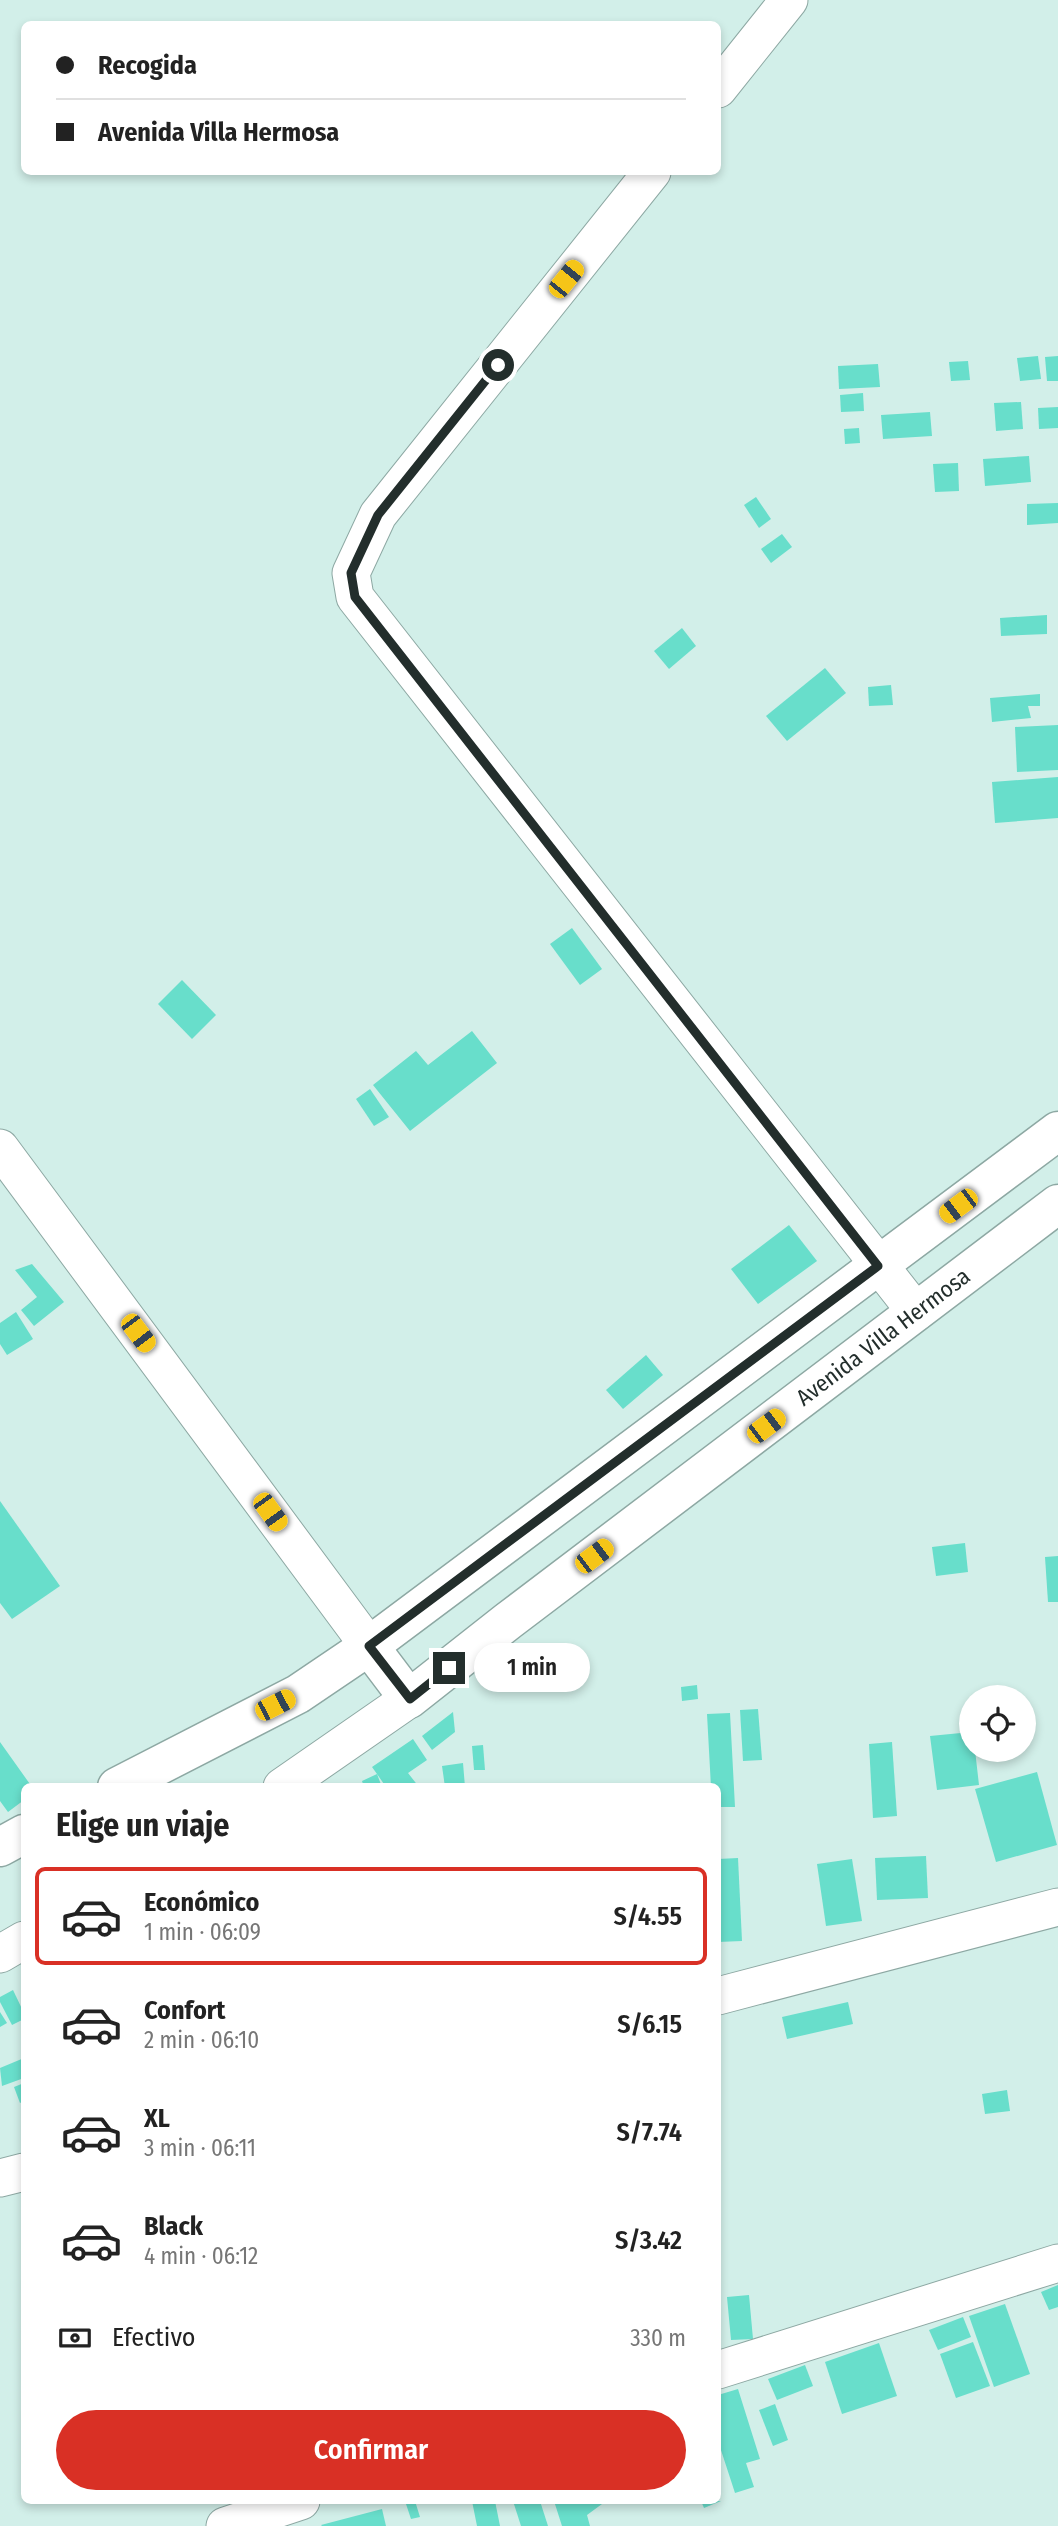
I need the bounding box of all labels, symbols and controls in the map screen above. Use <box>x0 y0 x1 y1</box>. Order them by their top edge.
text: Recogida <box>98 50 197 81</box>
text: Avenida Villa Hermosa <box>98 117 339 148</box>
car <box>545 256 588 302</box>
route start <box>482 349 514 381</box>
car <box>935 1185 982 1227</box>
street label: Avenida Villa Hermosa <box>790 1262 975 1412</box>
car <box>117 1310 160 1356</box>
car <box>743 1405 790 1447</box>
car <box>250 1489 291 1535</box>
car <box>571 1535 618 1577</box>
callout: 1 min <box>474 1644 589 1692</box>
route end <box>433 1652 465 1684</box>
text: 1 min <box>507 1653 557 1681</box>
map controls <box>959 1685 1036 1762</box>
button: locate <box>959 1685 1036 1762</box>
car <box>252 1686 299 1724</box>
text: Elige un viaje <box>56 1806 229 1844</box>
icon: car <box>60 1885 123 1948</box>
text: Económico <box>144 1887 259 1918</box>
text: S/4.55 <box>613 1901 682 1932</box>
text: 1 min · 06:09 <box>144 1918 261 1946</box>
icon: car <box>60 1993 123 2056</box>
text: Confort <box>144 1995 225 2026</box>
text: S/6.15 <box>617 2009 682 2040</box>
text: 2 min · 06:10 <box>144 2026 259 2054</box>
icon: car <box>60 2101 123 2164</box>
text: XL <box>144 2103 170 2134</box>
text: S/7.74 <box>616 2117 682 2148</box>
text: 3 min · 06:11 <box>144 2134 256 2162</box>
icon: car <box>60 2209 123 2272</box>
text: Black <box>144 2211 203 2242</box>
text: S/3.42 <box>615 2225 682 2256</box>
text: 4 min · 06:12 <box>144 2242 258 2270</box>
icon: cash <box>56 2319 94 2357</box>
text: Efectivo <box>112 2322 196 2353</box>
text: 330 m <box>630 2324 686 2352</box>
button: Confirmar <box>56 2410 686 2490</box>

